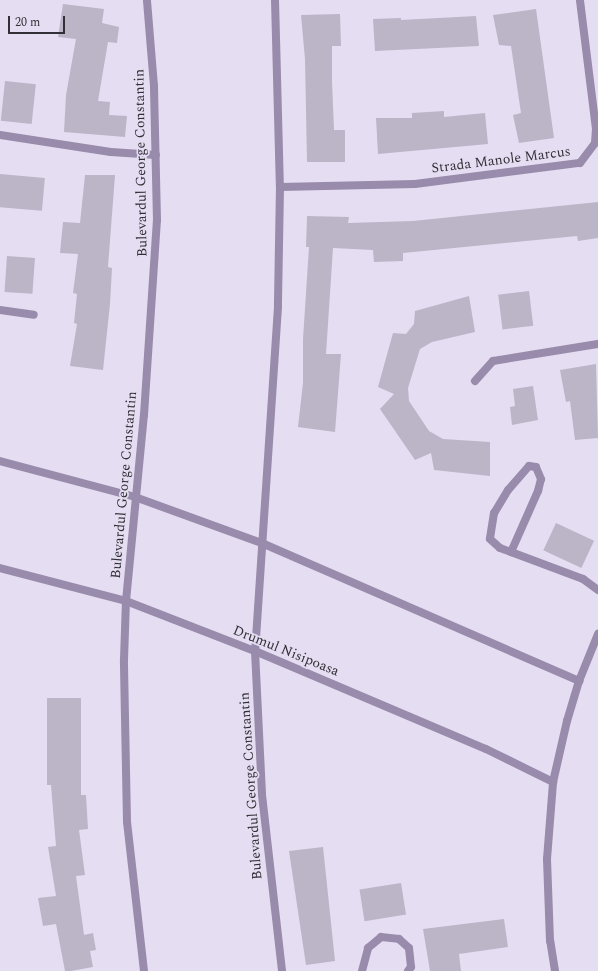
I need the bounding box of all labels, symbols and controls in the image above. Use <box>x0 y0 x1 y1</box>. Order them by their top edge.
scale bar <box>10 8 67 34</box>
text: 20 m <box>15 13 40 32</box>
street label: Bulevardul George Constantin <box>131 69 151 257</box>
street label: Strada Manole Marcus <box>430 143 572 177</box>
street label: Bulevardul George Constantin <box>107 391 141 579</box>
street label: Drumul Nisipoasa <box>230 622 342 680</box>
street label: Bulevardul George Constantin <box>236 692 266 880</box>

